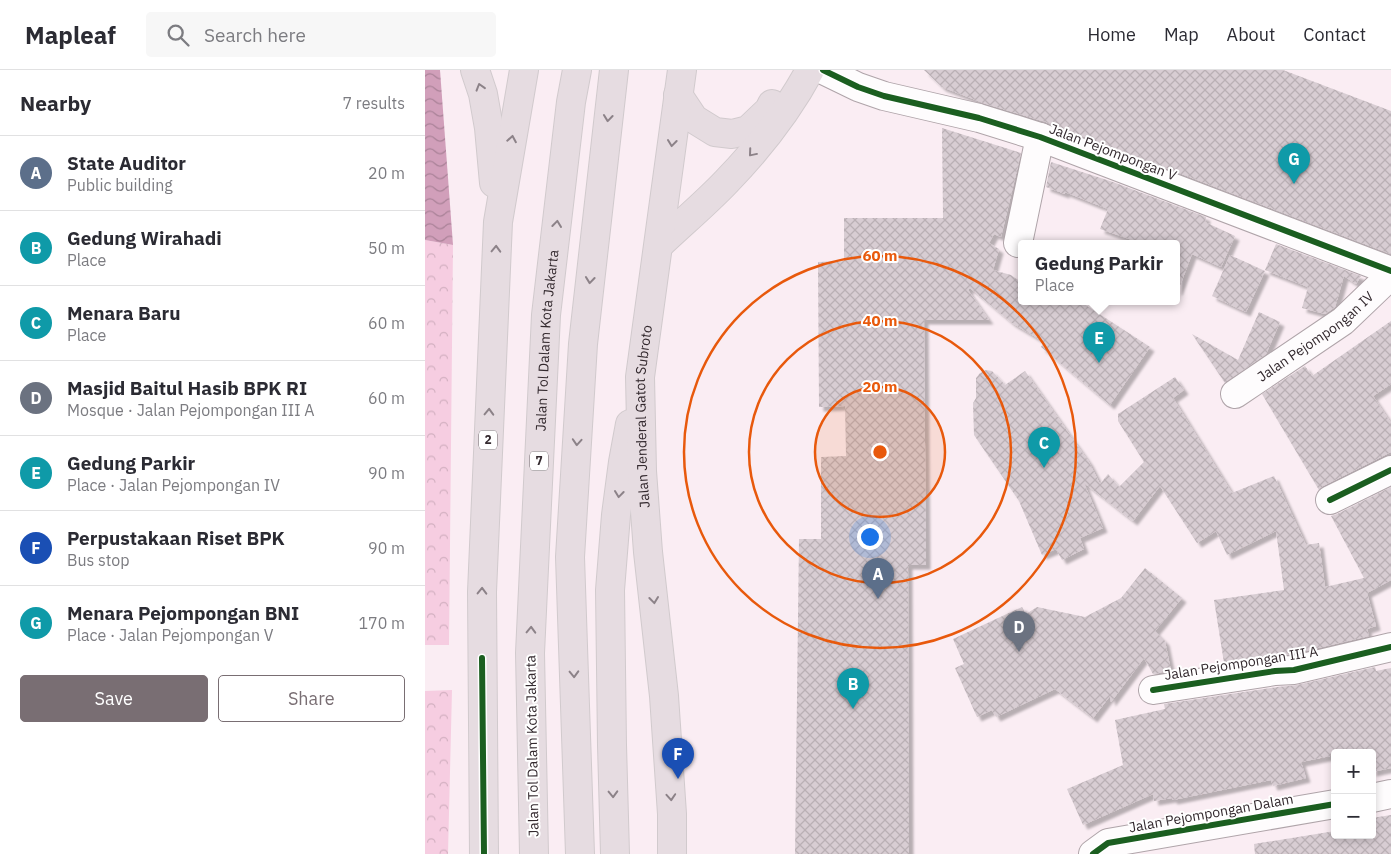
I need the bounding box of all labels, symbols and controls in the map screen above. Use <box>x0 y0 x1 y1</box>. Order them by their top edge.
search box <box>146 12 496 57</box>
text: Mapleaf <box>25 19 116 51</box>
icon: search <box>164 21 192 49</box>
text: Search here <box>204 23 306 47</box>
text: Home <box>1088 23 1136 46</box>
text: Map <box>1164 23 1199 46</box>
text: About <box>1227 23 1275 46</box>
text: Contact <box>1303 23 1366 46</box>
one-way arrow <box>476 83 486 91</box>
text: Nearby <box>20 89 91 117</box>
text: 7 results <box>342 93 405 113</box>
one-way arrow <box>603 115 614 123</box>
street label: Jalan Pejompongan V <box>1047 119 1180 185</box>
one-way arrow <box>506 135 516 144</box>
one-way arrow <box>667 139 677 147</box>
pin: G <box>1278 143 1310 184</box>
one-way arrow <box>749 147 758 156</box>
text: State Auditor <box>67 151 186 175</box>
text: A <box>31 163 41 183</box>
text: 20 m <box>368 163 405 183</box>
text: Public building <box>67 175 173 195</box>
one-way arrow <box>551 219 562 227</box>
text: Gedung Wirahadi <box>67 226 222 250</box>
text: B <box>31 238 41 258</box>
text: 50 m <box>368 238 405 258</box>
popup <box>1018 240 1180 305</box>
one-way arrow <box>491 245 502 253</box>
text: 60 m <box>863 246 897 265</box>
street label: Jalan Tol Dalam Kota Jakarta <box>531 248 563 432</box>
text: Place <box>67 250 106 270</box>
text: Gedung Parkir <box>1035 251 1163 275</box>
text: Place <box>1035 275 1074 295</box>
one-way arrow <box>585 276 596 284</box>
street label: Jalan Pejompongan IV <box>1254 287 1378 385</box>
text: Menara Baru <box>67 301 181 325</box>
text: 40 m <box>863 311 897 330</box>
text: C <box>31 313 41 333</box>
text: 60 m <box>368 313 405 333</box>
pin: E <box>1083 322 1115 363</box>
street label: Jalan Jenderal Gatot Subroto <box>631 324 656 509</box>
text: Place <box>67 325 106 345</box>
text: Masjid Baitul Hasib BPK RI <box>67 376 307 400</box>
text: 20 m <box>863 377 897 396</box>
text: D <box>30 388 42 408</box>
text: 60 m <box>368 388 405 408</box>
text: Mosque · Jalan Pejompongan III A <box>67 400 315 420</box>
one-way arrow <box>484 407 495 415</box>
pin: C <box>1028 427 1060 468</box>
road number: 2 <box>479 430 497 450</box>
one-way arrow <box>571 438 582 446</box>
centre of rings <box>871 443 889 461</box>
text: Gedung Parkir <box>67 451 195 475</box>
road number: 7 <box>530 452 548 471</box>
text: E <box>31 463 41 483</box>
text: 90 m <box>368 463 405 483</box>
text: Place · Jalan Pejompongan IV <box>67 475 280 495</box>
one-way arrow <box>614 490 625 498</box>
your location <box>857 524 883 550</box>
text: Perpustakaan Riset BPK <box>67 526 285 550</box>
text: F <box>31 538 41 558</box>
text: 90 m <box>368 538 405 558</box>
text: Bus stop <box>67 550 130 570</box>
pin: A <box>862 558 894 599</box>
one-way arrow <box>477 587 487 595</box>
one-way arrow <box>648 596 659 604</box>
text: Menara Pejompongan BNI <box>67 601 299 625</box>
pin: D <box>1003 611 1035 652</box>
text: G <box>30 613 42 633</box>
text: 170 m <box>358 613 405 633</box>
text: Place · Jalan Pejompongan V <box>67 625 274 645</box>
one-way arrow <box>526 626 537 634</box>
street label: Jalan Pejompongan III A <box>1163 642 1319 684</box>
street label: Jalan Tol Dalam Kota Jakarta <box>521 654 543 837</box>
pin: B <box>837 668 869 709</box>
one-way arrow <box>568 670 579 678</box>
button: Save <box>20 675 208 722</box>
button: Share <box>218 675 405 722</box>
pin: F <box>662 738 694 779</box>
map controls <box>1331 749 1376 839</box>
button: + <box>1331 749 1376 794</box>
one-way arrow <box>608 790 618 798</box>
street label: Jalan Pejompongan Dalam <box>1127 790 1295 836</box>
one-way arrow <box>666 793 677 801</box>
button: − <box>1331 794 1376 839</box>

